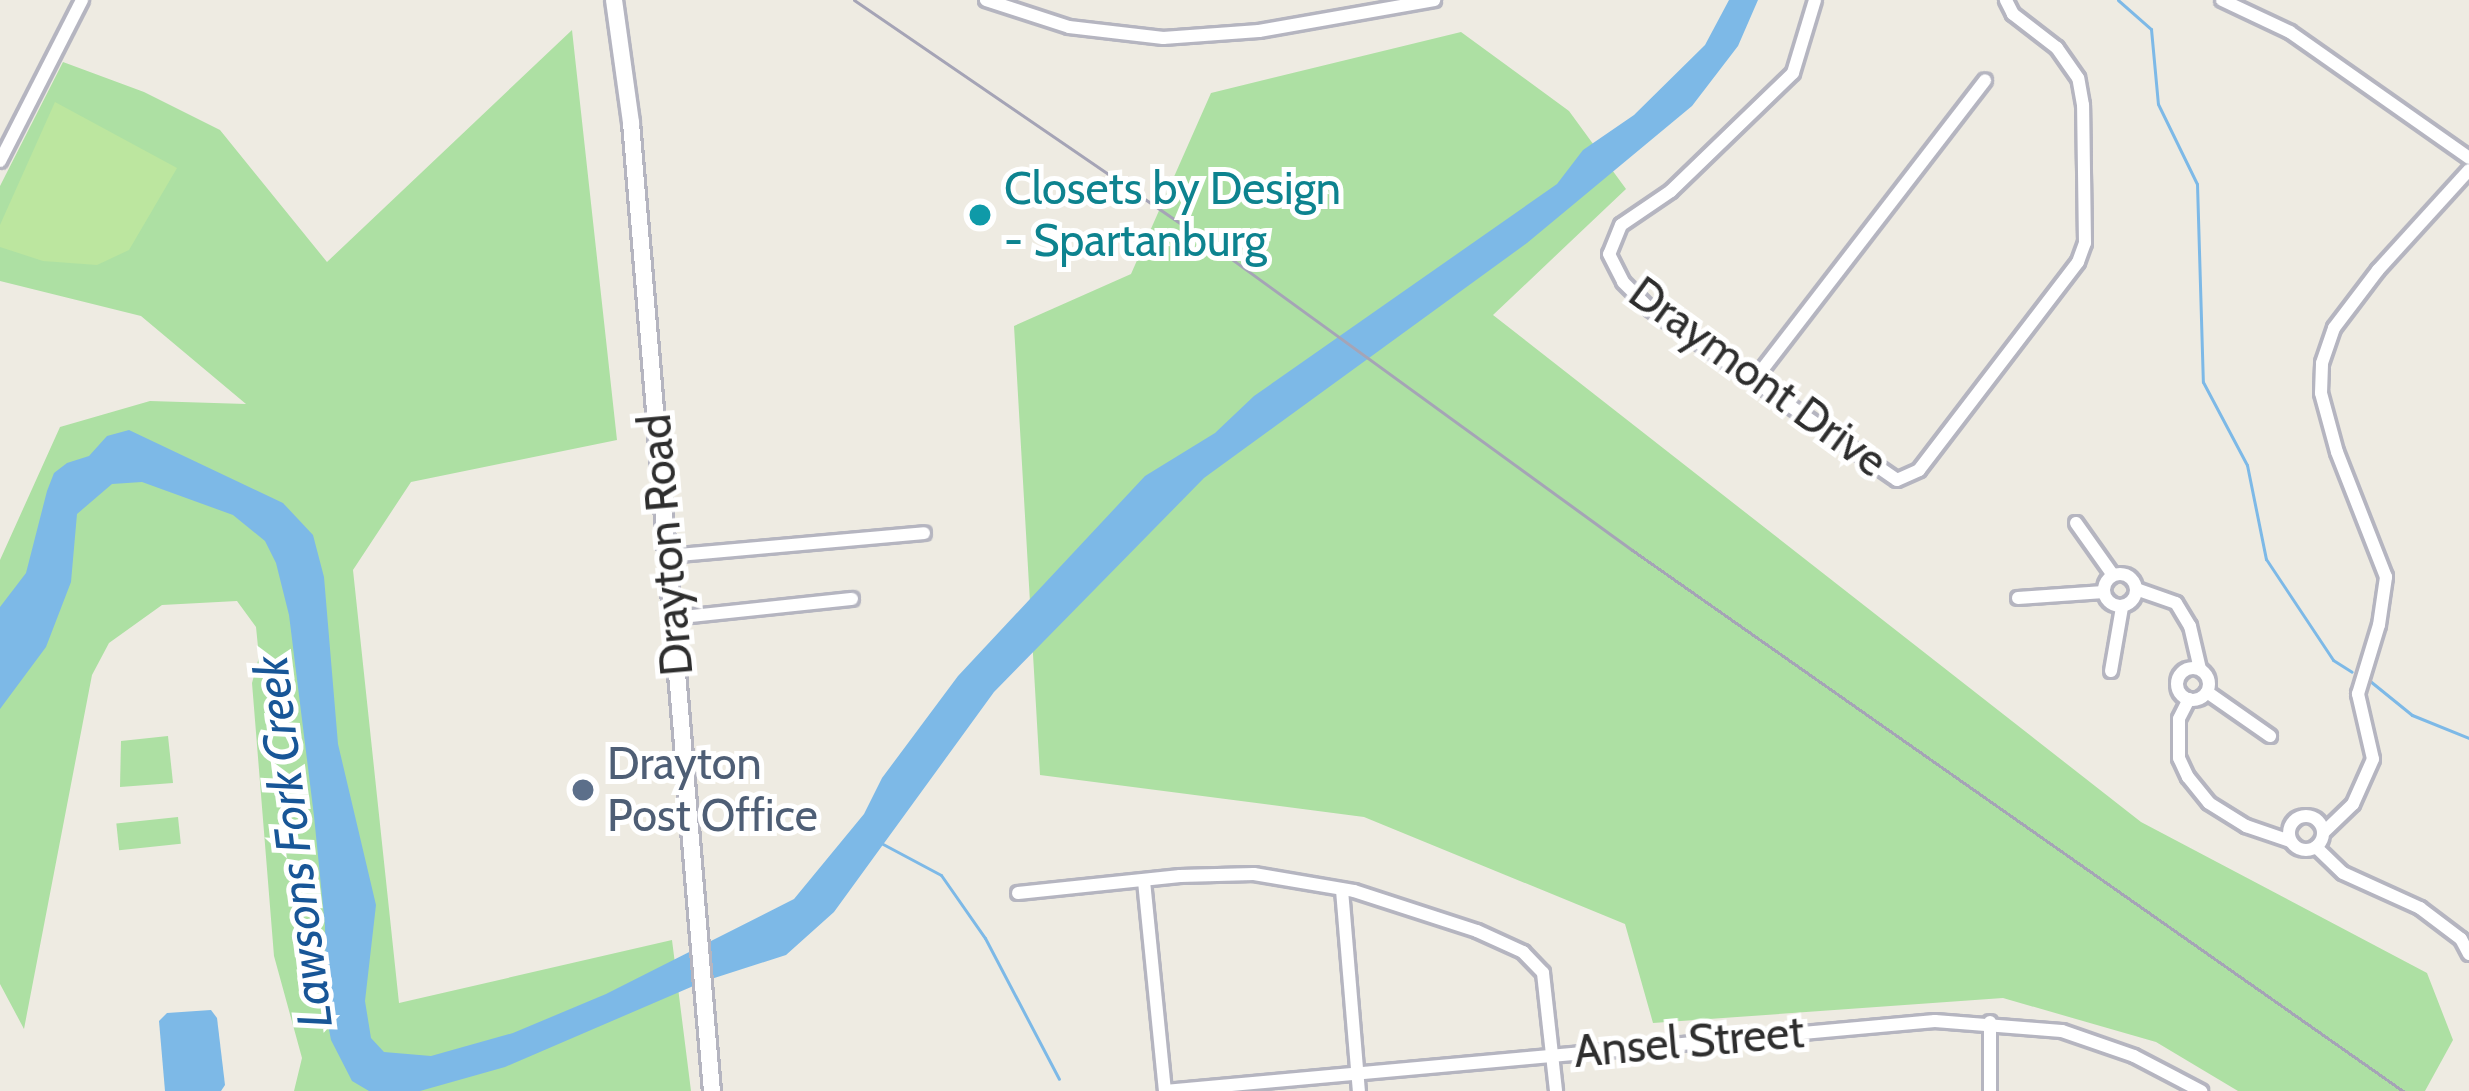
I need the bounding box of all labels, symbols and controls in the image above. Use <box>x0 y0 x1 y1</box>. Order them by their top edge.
place label: Closets by Design - Spartanburg <box>1004 162 1341 268</box>
marker: Closets by Design - Spartanburg <box>967 202 993 228</box>
street label: Draymont Drive <box>1619 266 1897 488</box>
street label: Drayton Road <box>628 412 704 678</box>
water label: Lawsons Fork Creek <box>242 653 344 1031</box>
place label: Drayton Post Office <box>607 737 818 843</box>
marker: Drayton Post Office <box>570 777 596 803</box>
street label: Ansel Street <box>1572 1005 1806 1079</box>

